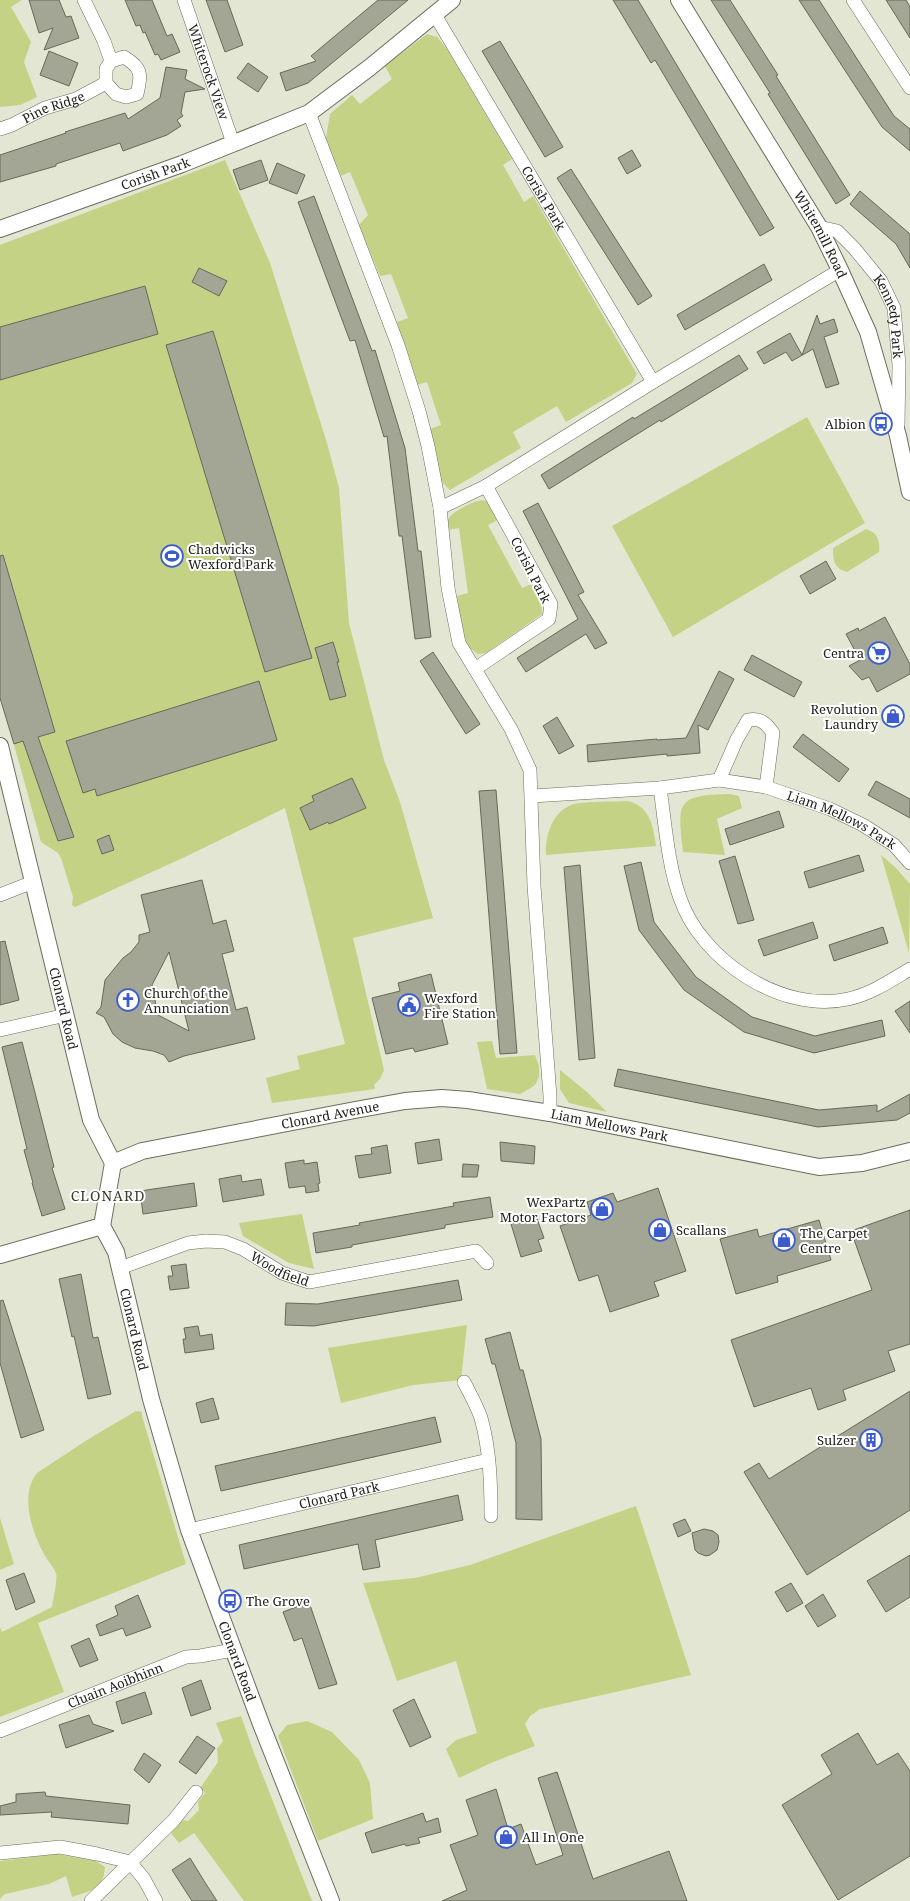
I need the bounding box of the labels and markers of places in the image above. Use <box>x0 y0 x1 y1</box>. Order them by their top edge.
bus stop icon: Albion <box>868 411 894 437</box>
place label: Albion <box>825 415 867 433</box>
place label: Chadwicks Wexford Park <box>188 540 274 573</box>
sports icon: Chadwicks Wexford Park <box>159 543 185 569</box>
supermarket icon: Centra <box>866 640 892 666</box>
place label: Centra <box>823 644 864 662</box>
place label: Revolution Laundry <box>811 700 879 733</box>
shop icon: Revolution Laundry <box>880 703 906 729</box>
place label: Church of the Annunciation <box>144 984 230 1017</box>
church icon: Church of the Annunciation <box>115 987 141 1013</box>
place label: Wexford Fire Station <box>424 989 496 1022</box>
public building icon: Wexford Fire Station <box>396 992 422 1018</box>
place label: WexPartz Motor Factors <box>500 1193 586 1226</box>
shop icon: WexPartz Motor Factors <box>589 1196 615 1222</box>
shop icon: Scallans <box>647 1217 673 1243</box>
place label: Scallans <box>676 1221 727 1239</box>
place label: The Carpet Centre <box>800 1224 868 1257</box>
shop icon: The Carpet Centre <box>771 1227 797 1253</box>
building icon: Sulzer <box>858 1427 884 1453</box>
place label: Sulzer <box>817 1431 856 1449</box>
bus stop icon: The Grove <box>217 1588 243 1614</box>
place label: The Grove <box>246 1592 310 1610</box>
shop icon: All In One <box>493 1824 519 1850</box>
place label: All In One <box>522 1828 584 1846</box>

